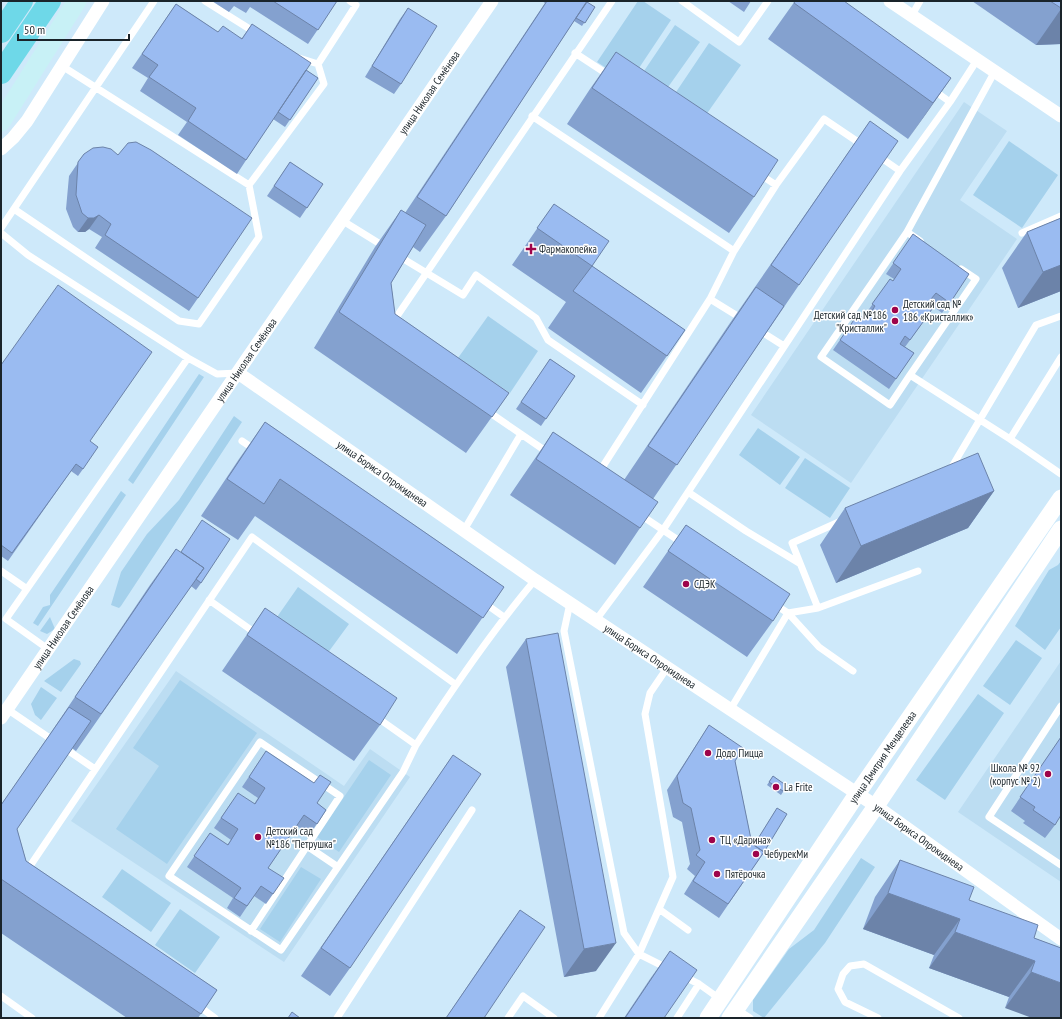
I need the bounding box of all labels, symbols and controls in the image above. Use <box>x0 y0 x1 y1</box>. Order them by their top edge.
scale bar <box>18 16 129 42</box>
text: 50 m <box>24 22 45 37</box>
street label: улица Николая Семёнова <box>396 48 463 137</box>
place label: Фармакопейка <box>539 242 597 256</box>
marker: Фармакопейка <box>526 244 536 254</box>
place label: Детский сад № 186 «Кристаллик» <box>903 297 973 324</box>
marker: Детский сад № 186 «Кристаллик» <box>890 305 900 315</box>
place label: Детский сад №186 "Кристаллик" <box>814 308 887 335</box>
street label: улица Николая Семёнова <box>213 315 280 404</box>
marker: Детский сад №186 "Кристаллик" <box>890 316 900 326</box>
street label: улица Бориса Опрокиднева <box>334 437 430 510</box>
place label: СДЭК <box>694 577 716 591</box>
marker: СДЭК <box>681 579 691 589</box>
street label: улица Николая Семёнова <box>30 583 97 672</box>
street label: улица Бориса Опрокиднева <box>601 621 699 692</box>
street label: улица Дмитрия Менделеева <box>846 708 919 806</box>
place label: Додо Пицца <box>716 746 763 760</box>
marker: Додо Пицца <box>703 748 713 758</box>
place label: Школа № 92 (корпус № 2) <box>990 761 1040 788</box>
marker: Школа № 92 (корпус № 2) <box>1043 769 1053 779</box>
place label: La Frite <box>784 780 813 794</box>
marker: La Frite <box>771 782 781 792</box>
street label: улица Бориса Опрокиднева <box>871 800 967 874</box>
place label: Детский сад №186 "Петрушка" <box>266 824 336 851</box>
marker: Детский сад №186 "Петрушка" <box>253 832 263 842</box>
place label: ТЦ «Дарина» <box>720 833 771 847</box>
marker: ТЦ «Дарина» <box>707 835 717 845</box>
place label: ЧебурекМи <box>764 847 808 861</box>
marker: ЧебурекМи <box>751 849 761 859</box>
place label: Пятёрочка <box>725 867 766 881</box>
marker: Пятёрочка <box>712 869 722 879</box>

